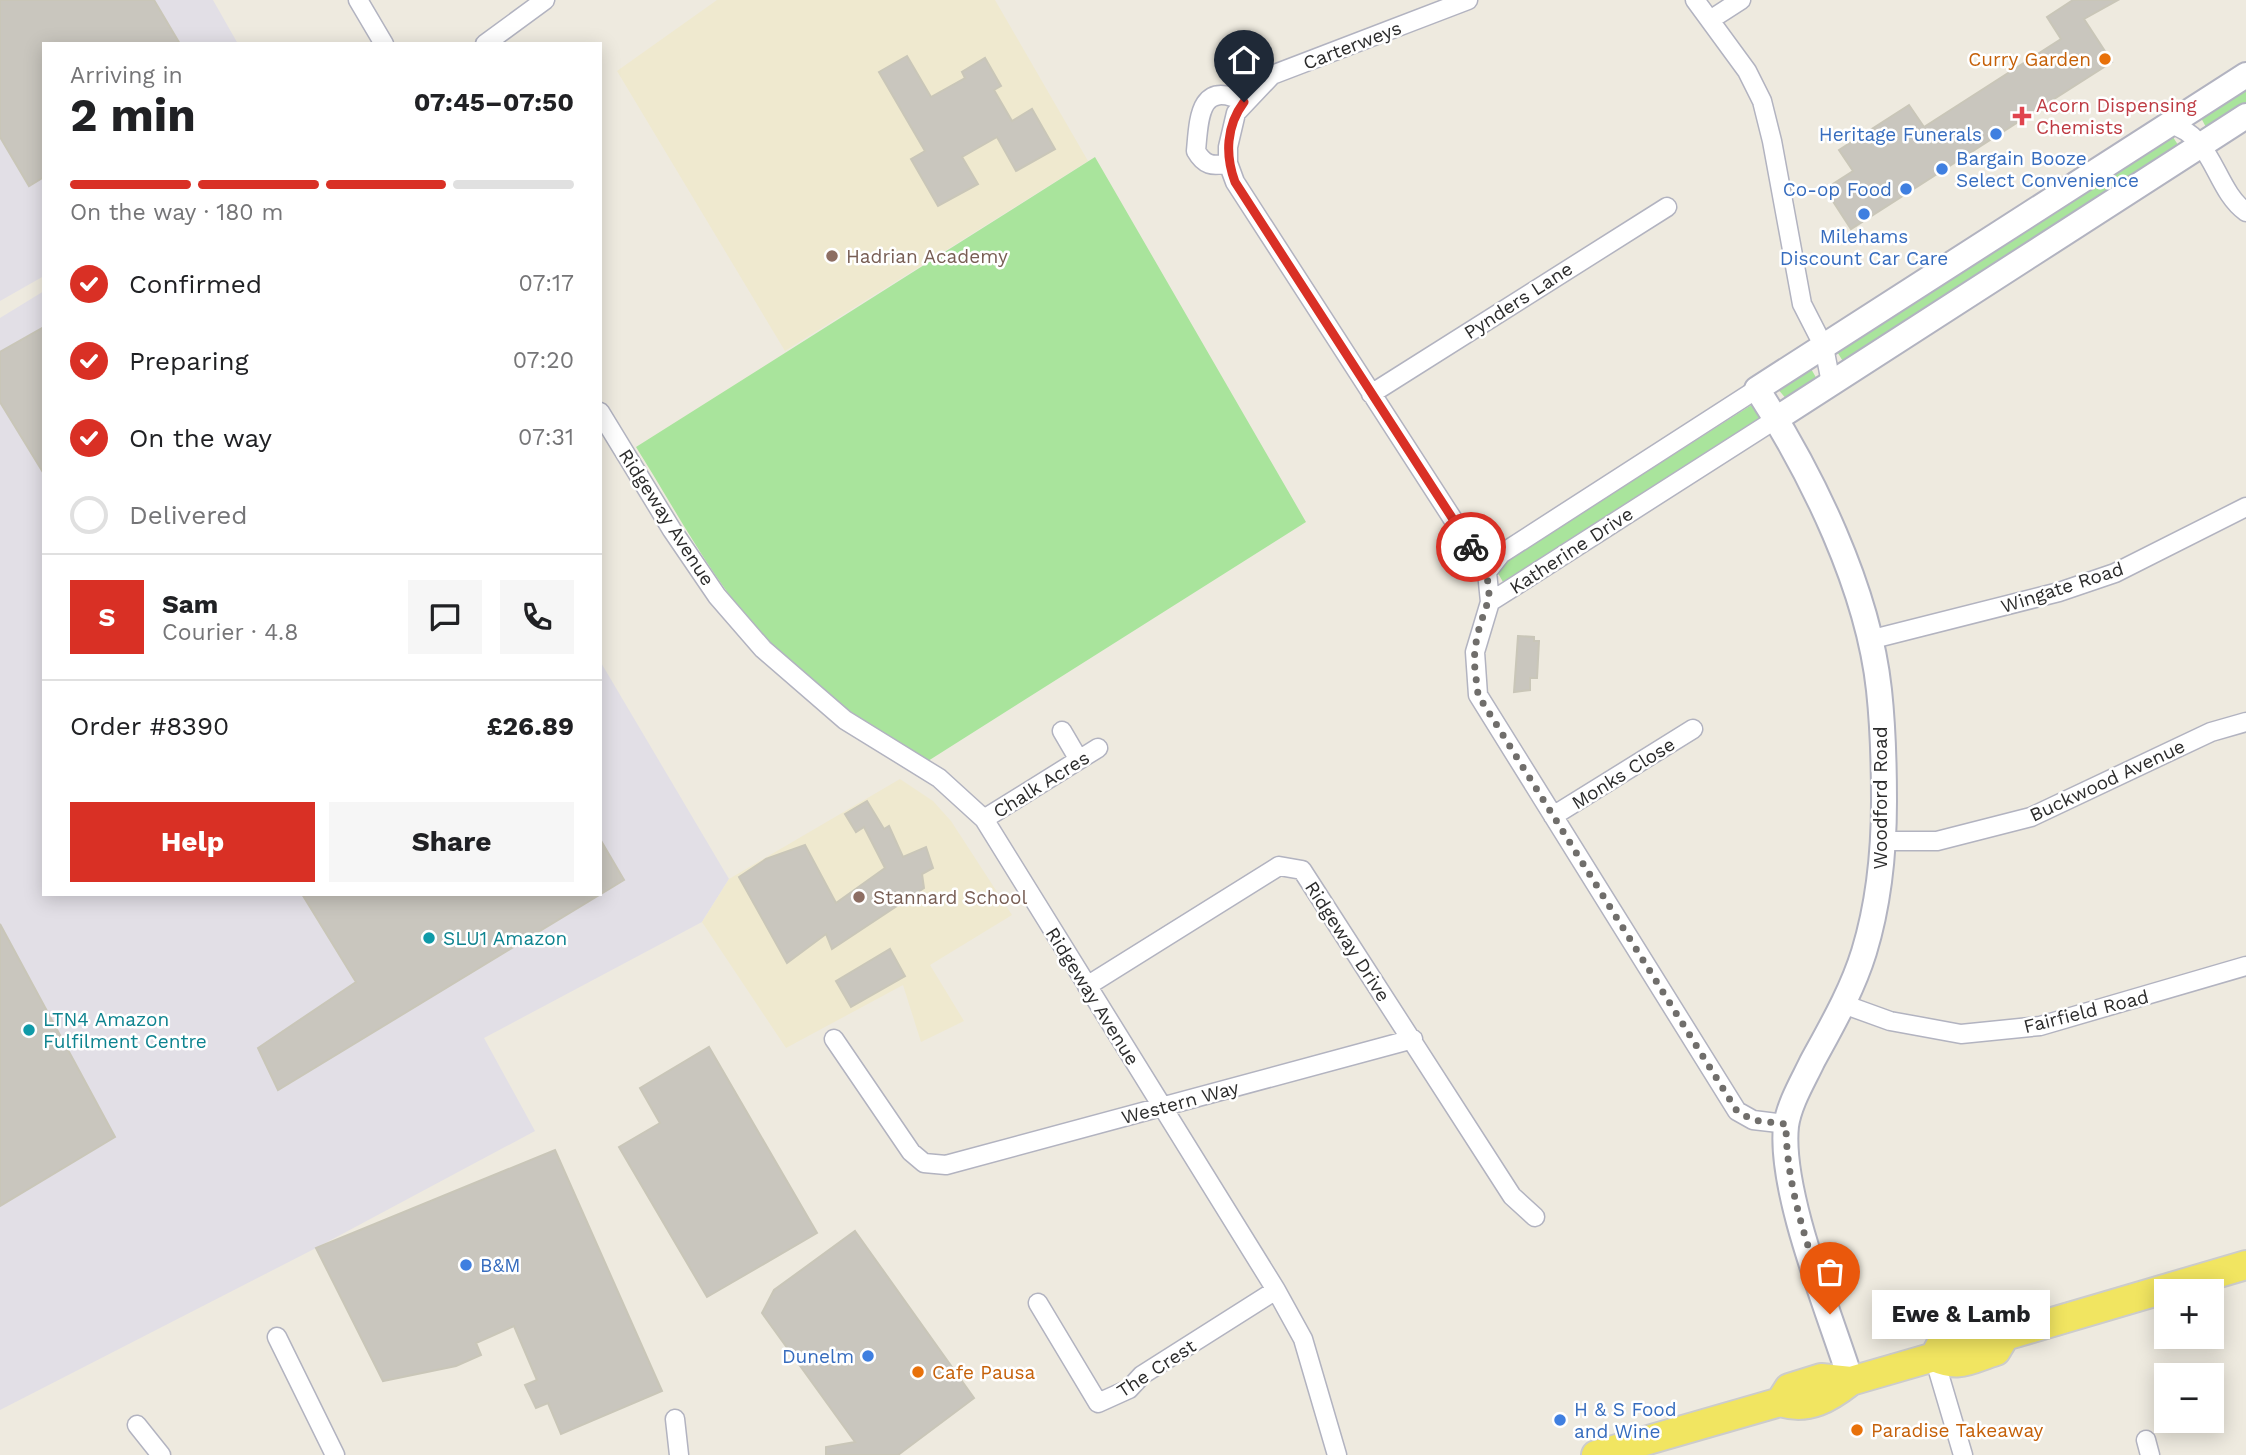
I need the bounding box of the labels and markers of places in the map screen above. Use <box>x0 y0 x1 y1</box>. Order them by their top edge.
pin <box>1214 30 1274 102</box>
place label: Curry Garden <box>1968 48 2091 71</box>
marker: Curry Garden <box>2097 51 2113 67</box>
place label: Acorn Dispensing Chemists <box>2036 94 2198 139</box>
marker: Acorn Dispensing Chemists <box>2014 108 2030 124</box>
place label: Heritage Funerals <box>1819 123 1982 146</box>
marker: Heritage Funerals <box>1988 126 2004 142</box>
place label: Bargain Booze Select Convenience <box>1956 147 2139 192</box>
marker: Bargain Booze Select Convenience <box>1934 161 1950 177</box>
place label: Co-op Food <box>1783 178 1892 201</box>
marker: Co-op Food <box>1898 181 1914 197</box>
marker: Milehams Discount Car Care <box>1856 206 1872 222</box>
place label: Milehams Discount Car Care <box>1780 225 1948 270</box>
place label: Hadrian Academy <box>846 245 1008 268</box>
marker: Hadrian Academy <box>824 248 840 264</box>
place label: Stannard School <box>873 886 1027 909</box>
marker: Stannard School <box>851 889 867 905</box>
place label: SLU1 Amazon <box>443 927 567 950</box>
marker: SLU1 Amazon <box>421 930 437 946</box>
place label: LTN4 Amazon Fulfilment Centre <box>43 1008 207 1053</box>
marker: LTN4 Amazon Fulfilment Centre <box>21 1022 37 1038</box>
pin <box>1800 1242 1860 1314</box>
place label: B&M <box>480 1254 520 1277</box>
marker: B&M <box>458 1257 474 1273</box>
callout: Ewe & Lamb <box>1872 1290 2050 1338</box>
place label: Dunelm <box>782 1345 854 1368</box>
marker: Dunelm <box>860 1348 876 1364</box>
place label: Cafe Pausa <box>932 1361 1035 1384</box>
marker: Cafe Pausa <box>910 1364 926 1380</box>
place label: H & S Food and Wine <box>1574 1398 1677 1443</box>
marker: H & S Food and Wine <box>1552 1412 1568 1428</box>
place label: Paradise Takeaway <box>1871 1419 2044 1442</box>
marker: Paradise Takeaway <box>1849 1422 1865 1438</box>

